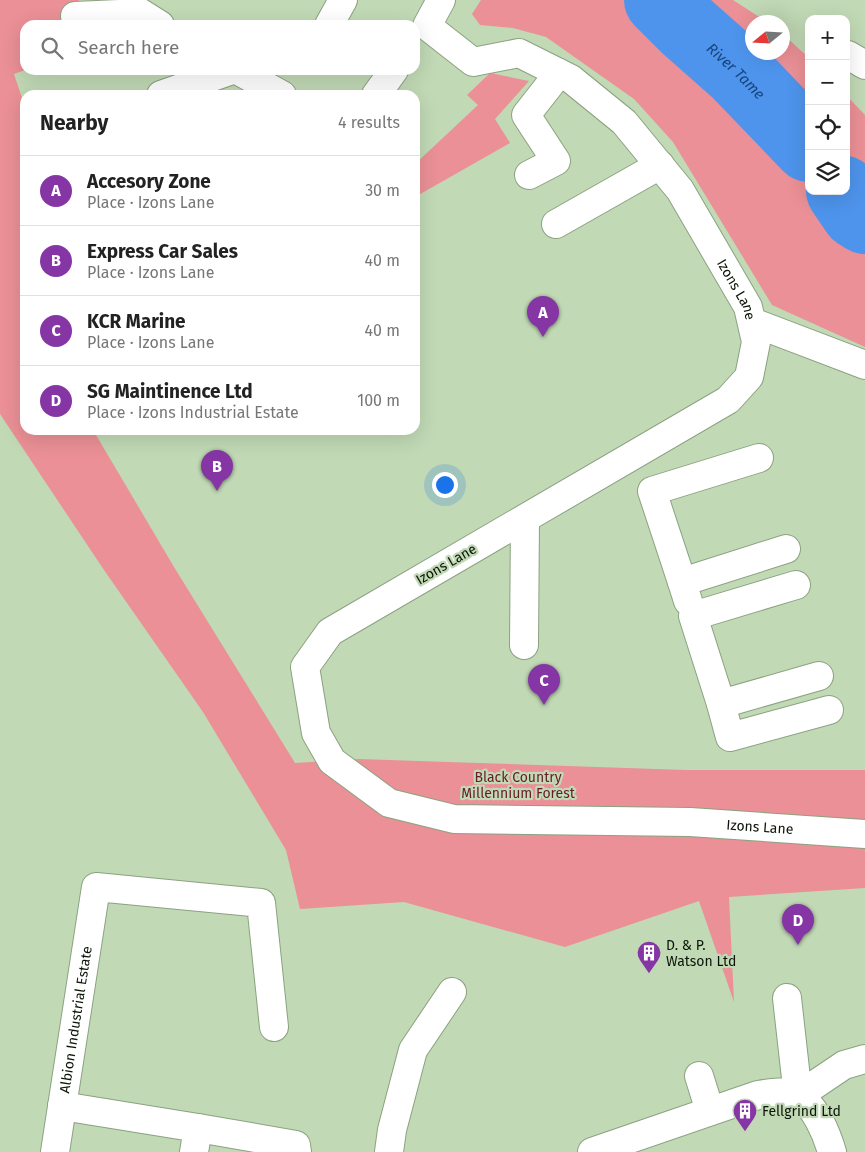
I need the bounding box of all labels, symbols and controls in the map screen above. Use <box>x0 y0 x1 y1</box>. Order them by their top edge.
north arrow <box>745 15 790 60</box>
map controls <box>805 15 850 195</box>
button: + <box>805 15 850 60</box>
search box <box>20 20 420 75</box>
icon: search <box>38 34 66 62</box>
text: Search here <box>78 36 179 59</box>
water label: River Tame <box>703 39 769 103</box>
button: − <box>805 60 850 105</box>
button: locate <box>805 105 850 150</box>
text: Nearby <box>40 110 108 136</box>
text: 4 results <box>338 113 400 132</box>
button: layers <box>805 150 850 195</box>
text: Accesory Zone <box>87 170 211 193</box>
text: A <box>51 181 61 200</box>
text: 30 m <box>365 181 400 200</box>
text: Place · Izons Lane <box>87 193 214 212</box>
text: Express Car Sales <box>87 240 238 263</box>
text: B <box>51 251 61 270</box>
text: 40 m <box>365 251 400 270</box>
street label: Izons Lane <box>713 256 759 322</box>
text: Place · Izons Lane <box>87 263 214 282</box>
pin: A <box>527 296 559 337</box>
text: KCR Marine <box>87 310 186 333</box>
text: C <box>51 321 61 340</box>
text: 40 m <box>365 321 400 340</box>
text: Place · Izons Lane <box>87 333 214 352</box>
text: SG Maintinence Ltd <box>87 380 253 403</box>
text: D <box>51 391 61 410</box>
text: 100 m <box>357 391 400 410</box>
text: Place · Izons Industrial Estate <box>87 403 299 422</box>
pin: B <box>201 450 233 491</box>
your location <box>432 472 458 498</box>
street label: Izons Lane <box>413 540 480 589</box>
pin: C <box>528 664 560 705</box>
park label: Black Country Millennium Forest <box>461 769 576 802</box>
street label: Izons Lane <box>726 817 794 838</box>
pin: D <box>782 904 814 945</box>
place label: D. & P. Watson Ltd <box>666 937 736 970</box>
building icon: D. & P. Watson Ltd <box>636 940 662 974</box>
street label: Albion Industrial Estate <box>56 945 96 1094</box>
building icon: Fellgrind Ltd <box>732 1098 758 1132</box>
place label: Fellgrind Ltd <box>762 1103 841 1120</box>

